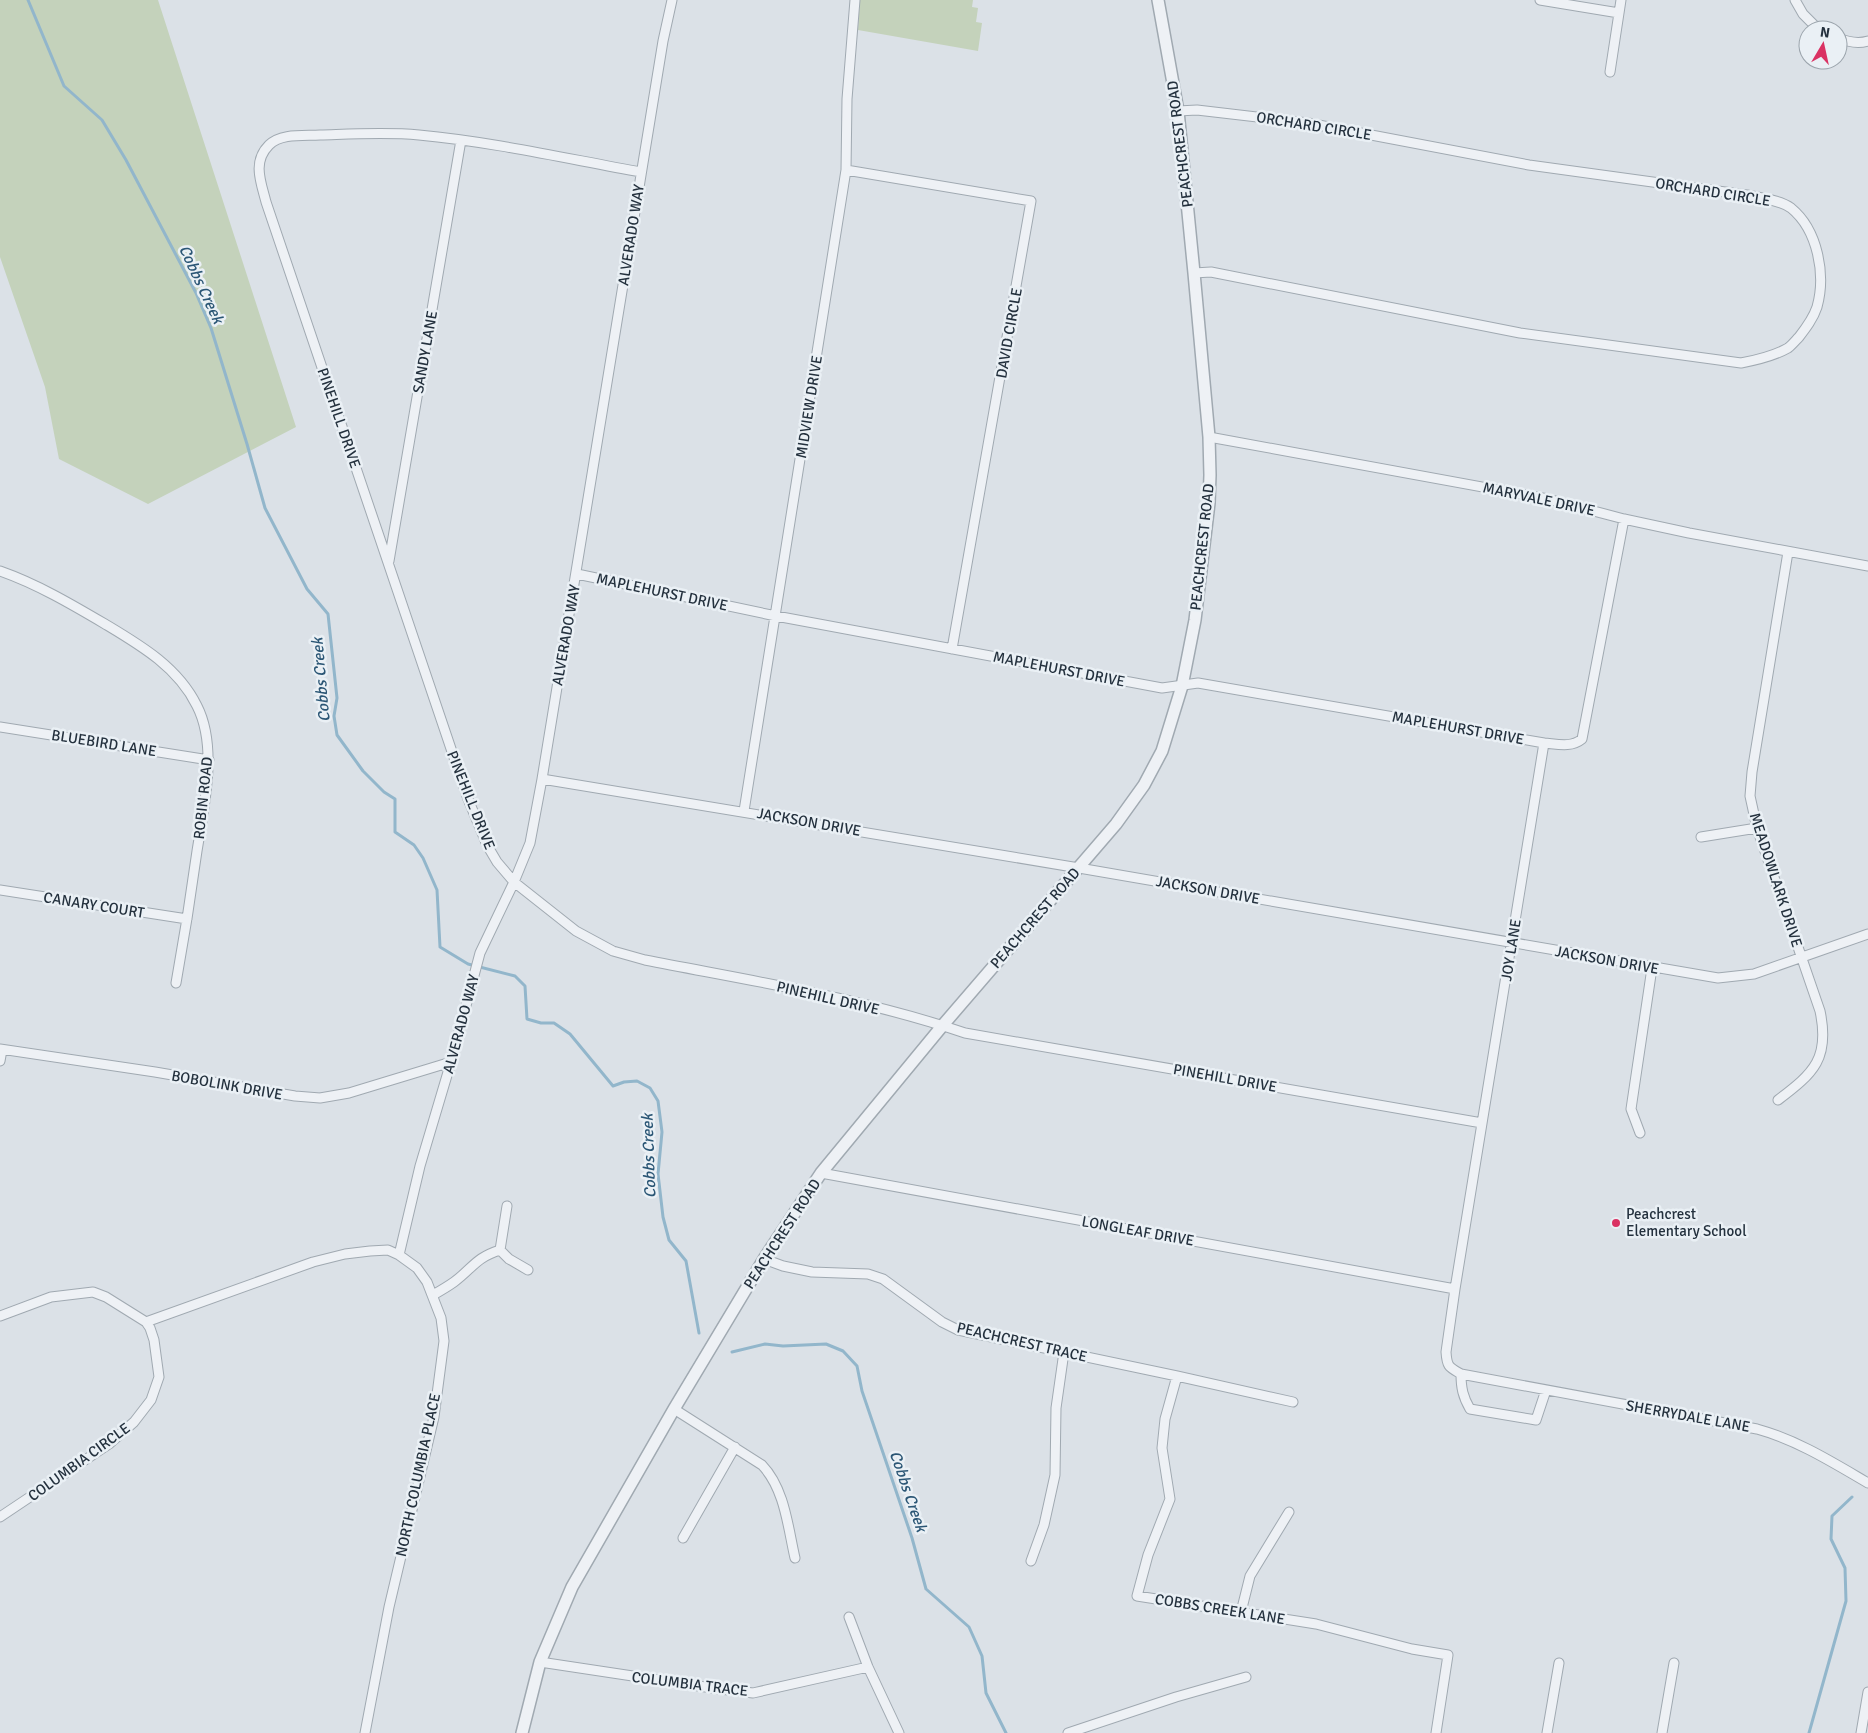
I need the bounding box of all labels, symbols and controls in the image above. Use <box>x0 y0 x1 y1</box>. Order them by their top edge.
north arrow <box>1798 20 1848 70</box>
text: N <box>1819 23 1831 42</box>
street label: PEACHCREST ROAD <box>1163 80 1197 208</box>
street label: ORCHARD CIRCLE <box>1255 108 1373 144</box>
street label: ORCHARD CIRCLE <box>1654 174 1772 210</box>
street label: ALVERADO WAY <box>614 183 648 287</box>
water label: Cobbs Creek <box>174 242 229 329</box>
street label: DAVID CIRCLE <box>992 286 1026 380</box>
street label: SANDY LANE <box>409 309 441 395</box>
street label: MIDVIEW DRIVE <box>792 354 826 460</box>
street label: PINEHILL DRIVE <box>313 365 365 471</box>
street label: MARYVALE DRIVE <box>1481 478 1597 520</box>
street label: PEACHCREST ROAD <box>1186 483 1218 611</box>
street label: MAPLEHURST DRIVE <box>595 569 729 615</box>
street label: ALVERADO WAY <box>548 583 584 687</box>
water label: Cobbs Creek <box>307 635 335 723</box>
street label: MAPLEHURST DRIVE <box>992 647 1126 691</box>
street label: MAPLEHURST DRIVE <box>1390 708 1526 748</box>
street label: BLUEBIRD LANE <box>50 726 158 760</box>
street label: PINEHILL DRIVE <box>443 748 499 852</box>
street label: ROBIN ROAD <box>190 756 216 840</box>
street label: JACKSON DRIVE <box>756 804 862 840</box>
street label: MEADOWLARK DRIVE <box>1746 810 1806 950</box>
street label: PEACHCREST ROAD <box>986 864 1084 972</box>
street label: JACKSON DRIVE <box>1155 872 1261 908</box>
street label: CANARY COURT <box>42 888 146 922</box>
street label: JOY LANE <box>1497 918 1525 982</box>
street label: JACKSON DRIVE <box>1554 942 1660 978</box>
street label: ALVERADO WAY <box>439 972 483 1076</box>
street label: PINEHILL DRIVE <box>775 977 881 1019</box>
street label: PINEHILL DRIVE <box>1172 1060 1278 1096</box>
street label: BOBOLINK DRIVE <box>170 1066 284 1104</box>
water label: Cobbs Creek <box>637 1111 660 1199</box>
street label: PEACHCREST ROAD <box>740 1176 824 1292</box>
place label: Peachcrest Elementary School <box>1626 1205 1747 1240</box>
street label: LONGLEAF DRIVE <box>1080 1212 1196 1250</box>
marker: Peachcrest Elementary School <box>1610 1217 1622 1229</box>
street label: PEACHCREST TRACE <box>955 1318 1089 1366</box>
street label: NORTH COLUMBIA PLACE <box>392 1392 444 1558</box>
street label: SHERRYDALE LANE <box>1624 1396 1752 1436</box>
street label: COLUMBIA CIRCLE <box>24 1419 134 1505</box>
water label: Cobbs Creek <box>885 1448 932 1536</box>
street label: COBBS CREEK LANE <box>1154 1590 1286 1628</box>
street label: COLUMBIA TRACE <box>631 1668 749 1700</box>

